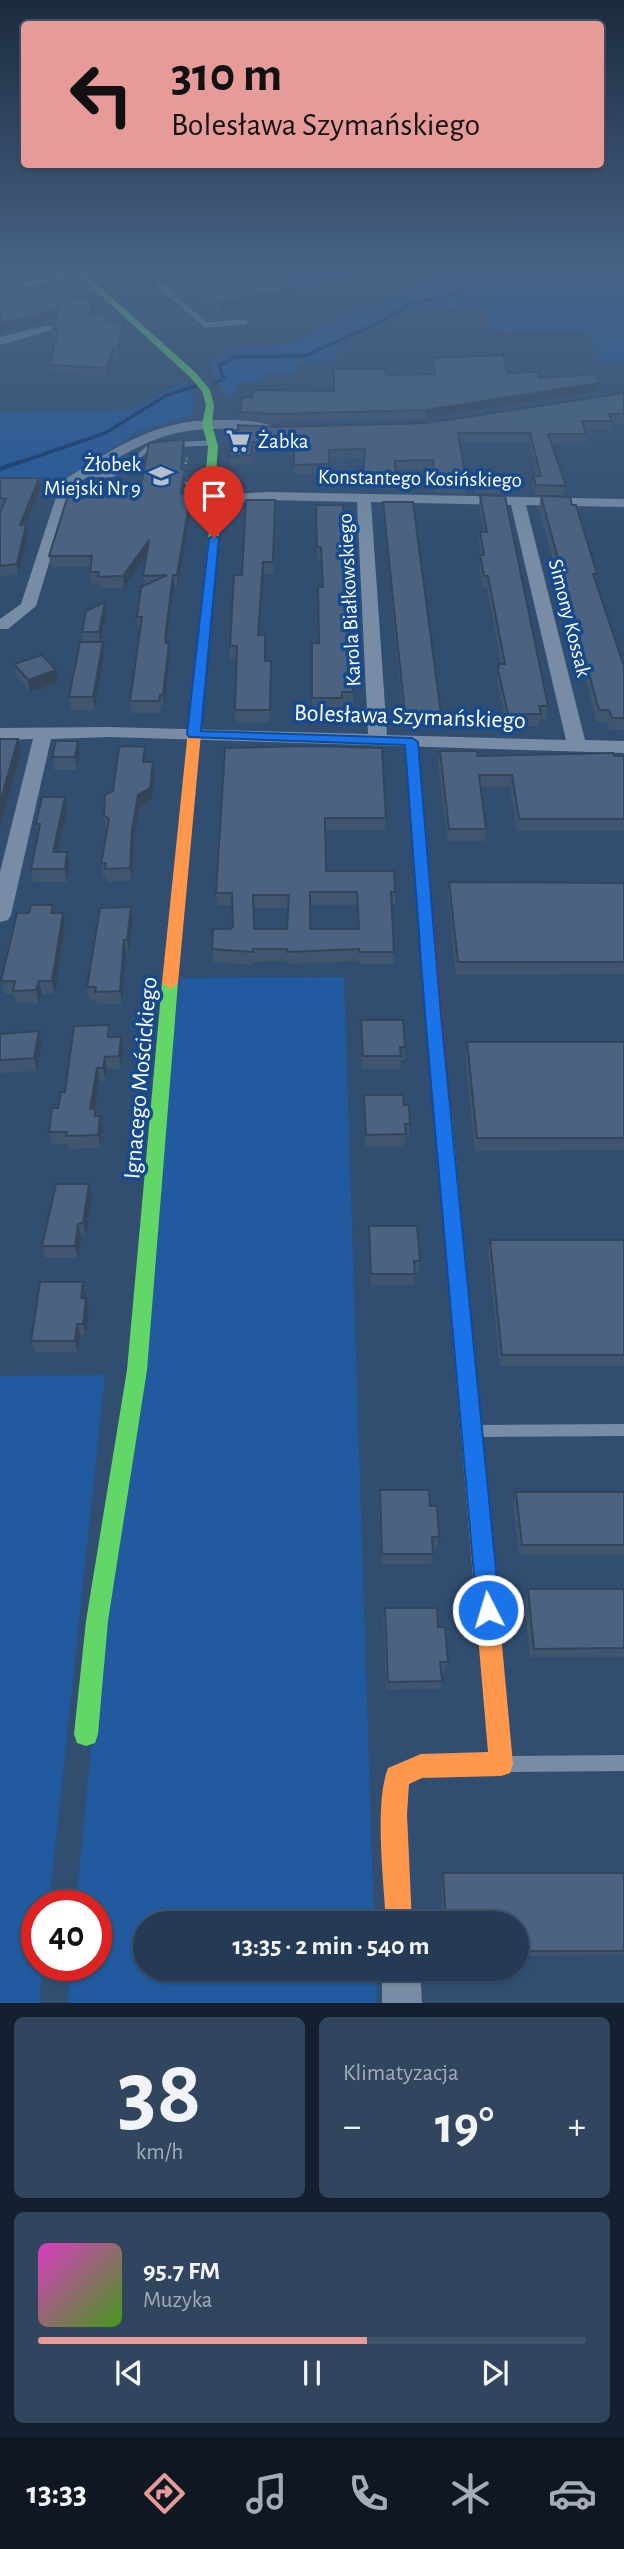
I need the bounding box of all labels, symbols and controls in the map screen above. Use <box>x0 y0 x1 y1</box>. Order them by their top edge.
icon: left <box>56 49 147 140</box>
text: 310 m <box>171 51 282 100</box>
text: Bolesława Szymańskiego <box>171 109 480 141</box>
supermarket icon: Żabka <box>224 427 252 455</box>
place label: Żabka <box>258 430 309 452</box>
place label: Żłobek Miejski Nr 9 <box>44 453 141 499</box>
school or university icon: Żłobek Miejski Nr 9 <box>147 462 175 490</box>
pin <box>184 466 244 538</box>
street label: Konstantego Kosińskiego <box>318 466 522 491</box>
icon: arrive <box>195 477 233 515</box>
street label: Karola Białkowskiego <box>334 513 365 687</box>
street label: Simony Kossak <box>545 557 594 680</box>
street label: Bolesława Szymańskiego <box>294 701 526 733</box>
street label: Ignacego Mościckiego <box>120 976 162 1180</box>
position arrow <box>451 1573 525 1647</box>
speed limit sign: 40 <box>21 1890 112 1981</box>
text: 13:35 · 2 min · 540 m <box>232 1933 430 1959</box>
text: 38 <box>117 2048 202 2139</box>
text: Klimatyzacja <box>343 2062 459 2085</box>
text: 19° <box>435 2100 494 2152</box>
text: − <box>343 2108 361 2146</box>
text: + <box>568 2108 586 2146</box>
text: km/h <box>136 2141 183 2164</box>
text: 95.7 FM <box>143 2258 220 2284</box>
text: Muzyka <box>143 2289 212 2312</box>
icon: previous <box>110 2354 148 2392</box>
icon: pause <box>293 2354 331 2392</box>
icon: next <box>476 2354 514 2392</box>
icon: directions <box>140 2469 189 2518</box>
icon: music <box>242 2469 291 2518</box>
icon: phone <box>344 2469 393 2518</box>
icon: climate <box>446 2469 495 2518</box>
icon: car <box>548 2469 597 2518</box>
text: 13:33 <box>27 2477 87 2509</box>

